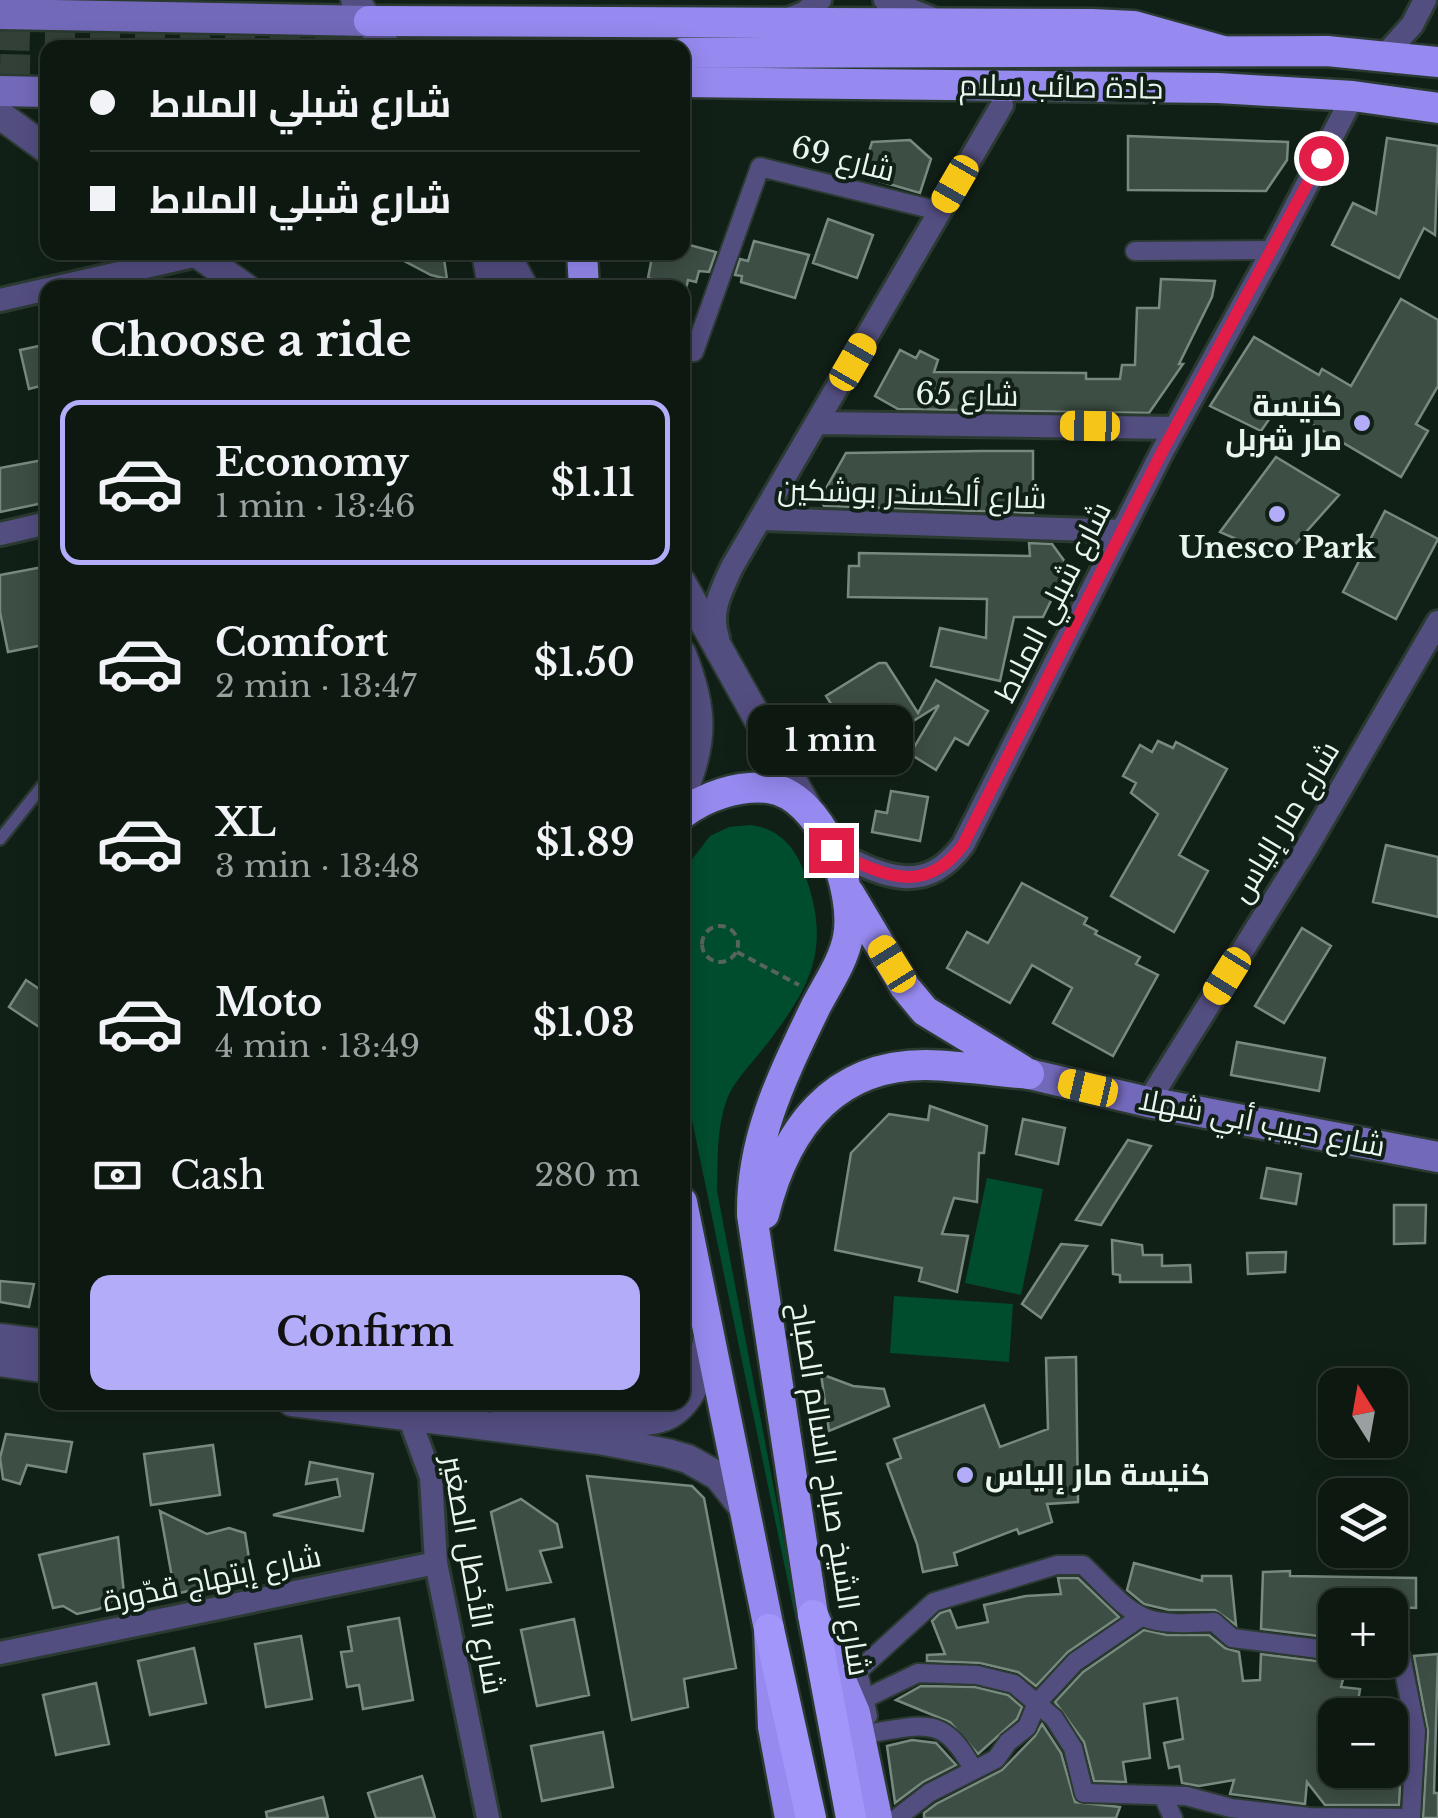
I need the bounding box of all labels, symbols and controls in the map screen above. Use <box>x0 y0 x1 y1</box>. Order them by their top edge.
street label: جادة صائب سلام <box>958 66 1164 109</box>
text: شارع شبلي الملاط <box>150 80 451 127</box>
street label: شارع 69 <box>787 128 899 191</box>
route start <box>1299 136 1344 181</box>
car <box>927 151 983 217</box>
text: شارع شبلي الملاط <box>150 176 451 223</box>
text: Choose a ride <box>90 312 412 368</box>
car <box>825 329 881 395</box>
street label: شارع 65 <box>915 375 1019 416</box>
place label: كنيسة مار شربل <box>1225 387 1342 458</box>
car <box>1060 410 1120 442</box>
marker: كنيسة مار شربل <box>1351 412 1373 434</box>
icon: car <box>95 438 185 528</box>
text: Economy <box>215 439 409 486</box>
text: $1.11 <box>551 459 635 506</box>
street label: شارع ألكسندر بوشكين <box>777 470 1047 519</box>
text: 1 min · 13:46 <box>215 486 416 526</box>
street label: شارع شبلي الملاط <box>986 495 1123 711</box>
marker: Unesco Park <box>1266 503 1288 525</box>
place label: Unesco Park <box>1179 529 1377 566</box>
icon: car <box>95 618 185 708</box>
text: Comfort <box>215 619 388 666</box>
text: $1.50 <box>534 639 635 686</box>
text: 2 min · 13:47 <box>215 666 417 706</box>
callout: 1 min <box>748 705 914 775</box>
text: 1 min <box>784 720 877 760</box>
street label: شارع مار إلياس <box>1222 734 1349 910</box>
icon: car <box>95 798 185 888</box>
text: XL <box>215 799 276 846</box>
text: $1.89 <box>535 819 635 866</box>
route end <box>809 828 854 873</box>
text: 3 min · 13:48 <box>215 846 420 886</box>
car <box>863 931 921 997</box>
car <box>1198 943 1256 1009</box>
icon: car <box>95 978 185 1068</box>
text: Moto <box>215 979 322 1026</box>
text: $1.03 <box>533 999 635 1046</box>
text: 4 min · 13:49 <box>215 1026 420 1066</box>
car <box>1055 1067 1121 1109</box>
street label: شارع حبيب أبي شهلا <box>1135 1080 1388 1169</box>
icon: cash <box>90 1148 145 1203</box>
text: Cash <box>170 1152 265 1199</box>
text: 280 m <box>535 1155 640 1195</box>
button: Confirm <box>90 1275 640 1390</box>
street label: شارع الشيخ صباح السالم الصباح <box>781 1299 878 1679</box>
north arrow <box>1318 1368 1408 1458</box>
map controls <box>1318 1368 1408 1788</box>
street label: شارع الأخطل الصغير <box>432 1451 513 1697</box>
place label: كنيسة مار إلياس <box>985 1456 1210 1495</box>
marker: كنيسة مار إلياس <box>954 1464 976 1486</box>
button: layers <box>1318 1478 1408 1568</box>
street label: شارع إبتهاج قدّورة <box>99 1537 325 1622</box>
button: + <box>1318 1588 1408 1678</box>
button: − <box>1318 1698 1408 1788</box>

